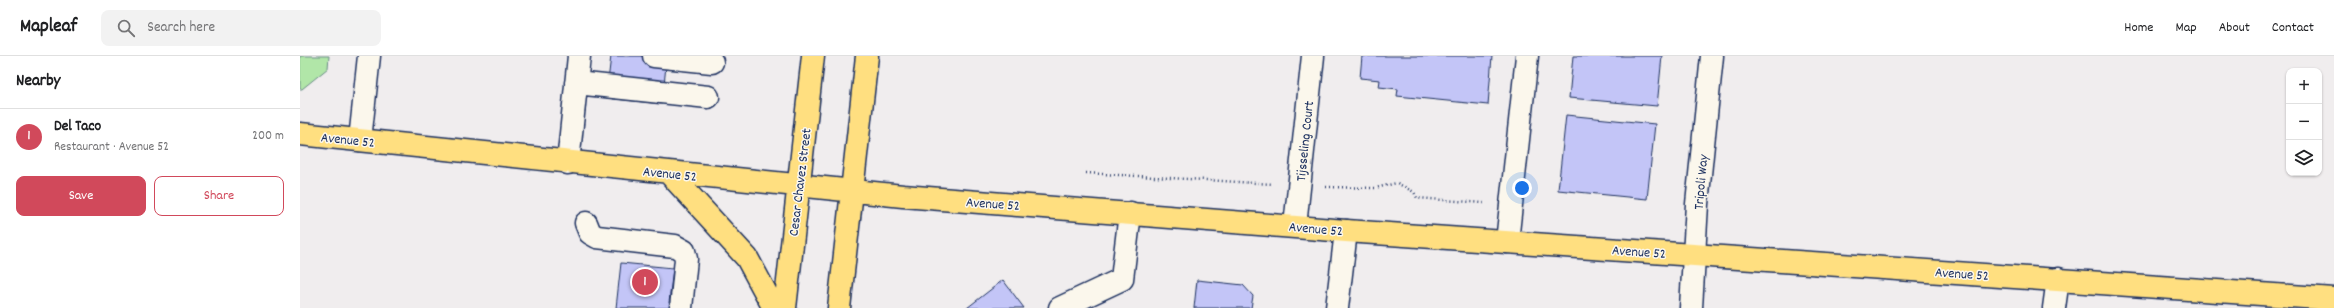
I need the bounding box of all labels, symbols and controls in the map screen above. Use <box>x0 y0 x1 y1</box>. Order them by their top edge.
search box <box>101 10 381 46</box>
text: Mapleaf <box>20 14 77 41</box>
icon: search <box>115 17 137 39</box>
text: Search here <box>147 17 215 39</box>
text: Home <box>2124 18 2153 38</box>
text: Map <box>2175 18 2197 38</box>
text: About <box>2219 18 2250 38</box>
text: Contact <box>2272 18 2314 38</box>
map controls <box>2286 68 2322 176</box>
button: + <box>2286 68 2322 104</box>
text: Nearby <box>16 70 60 94</box>
street label: Tijsseling Court <box>1292 100 1320 183</box>
button: − <box>2286 104 2322 140</box>
text: Del Taco <box>54 116 101 138</box>
text: 1 <box>28 127 30 146</box>
text: 200 m <box>252 127 284 146</box>
street label: Cesar Chavez Street <box>784 127 818 237</box>
street label: Avenue 52 <box>320 128 376 154</box>
text: Restaurant · Avenue 52 <box>54 138 169 157</box>
button: layers <box>2286 140 2322 176</box>
street label: Tripoli Way <box>1690 153 1714 211</box>
street label: Avenue 52 <box>642 162 698 188</box>
button: Save <box>16 176 146 216</box>
button: Share <box>154 176 284 216</box>
your location <box>1512 178 1532 198</box>
street label: Avenue 52 <box>965 193 1021 217</box>
street label: Avenue 52 <box>1288 218 1344 242</box>
street label: Avenue 52 <box>1611 241 1667 265</box>
street label: Avenue 52 <box>1934 263 1990 287</box>
pin: 1 <box>632 267 658 297</box>

